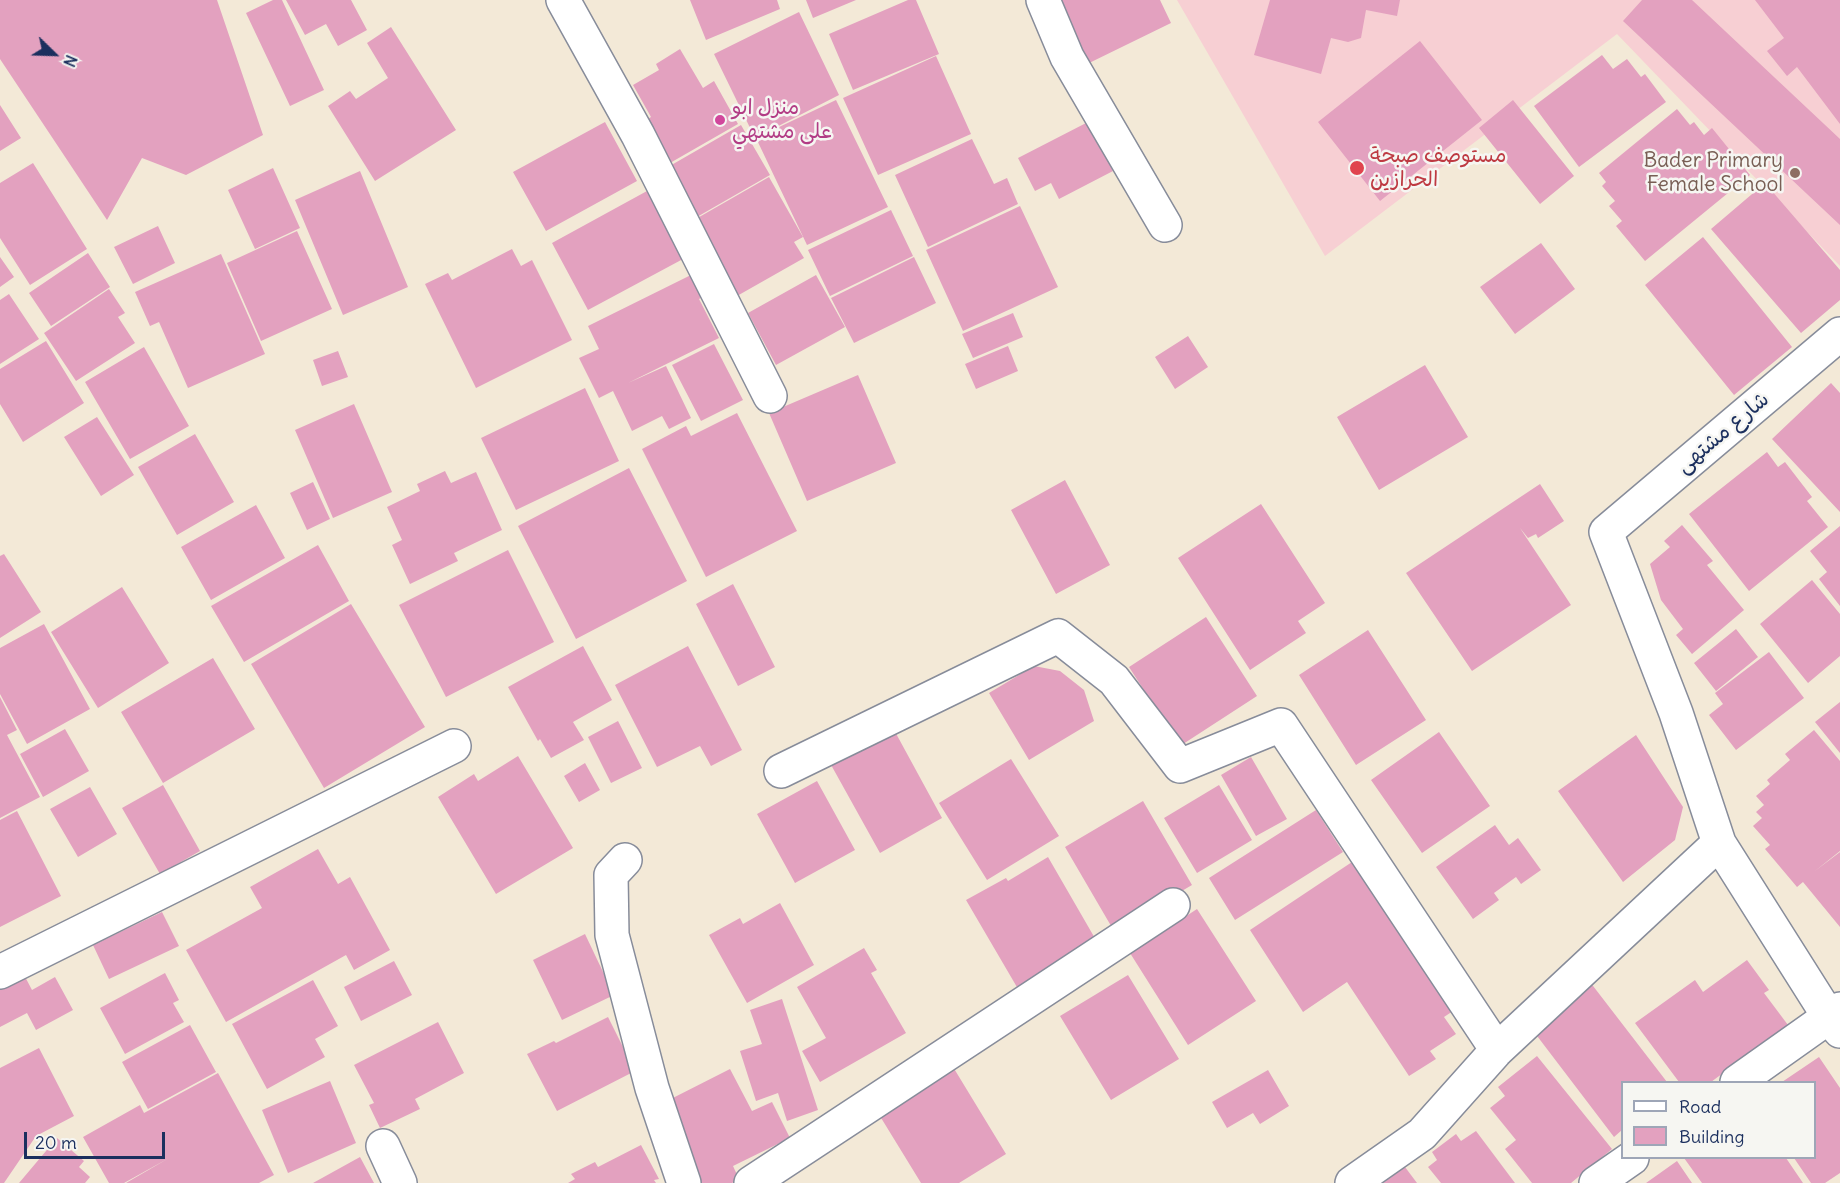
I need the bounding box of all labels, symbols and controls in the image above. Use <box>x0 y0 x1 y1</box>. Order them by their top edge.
north arrow <box>24 24 84 84</box>
text: N <box>59 52 82 70</box>
place label: منزل ابو على مشتهي <box>732 95 832 145</box>
marker: منزل ابو على مشتهي <box>713 113 727 127</box>
place label: مستوصف صبحة الحرازين <box>1370 143 1506 193</box>
place label: Bader Primary Female School <box>1643 148 1783 198</box>
marker: مستوصف صبحة الحرازين <box>1348 159 1366 177</box>
marker: Bader Primary Female School <box>1788 166 1802 180</box>
street label: شارع مشتهى <box>1672 387 1774 479</box>
legend <box>1621 1081 1816 1159</box>
text: Road <box>1679 1095 1721 1118</box>
scale bar <box>27 1120 168 1158</box>
text: Building <box>1679 1125 1744 1148</box>
text: 20 m <box>35 1131 77 1154</box>

